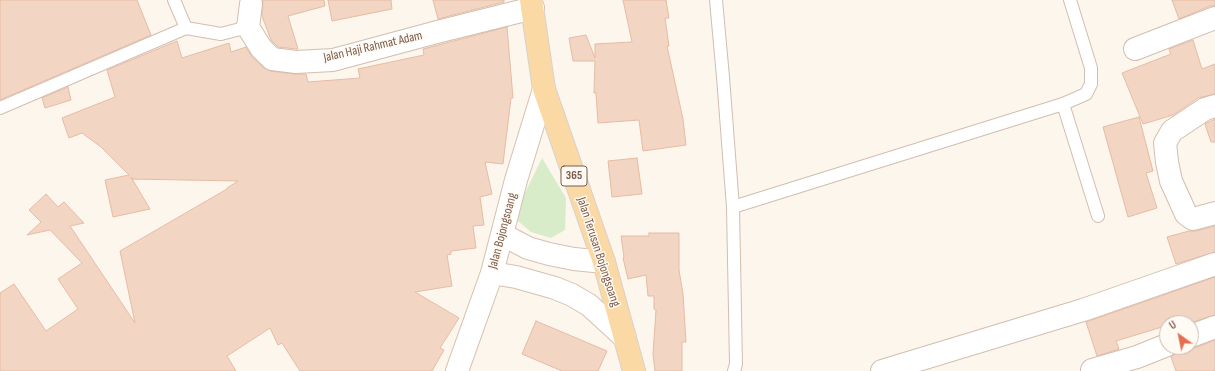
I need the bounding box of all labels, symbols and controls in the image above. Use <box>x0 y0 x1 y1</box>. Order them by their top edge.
street label: Jalan Haji Rahmat Adam <box>322 28 424 66</box>
road number: 365 <box>561 166 587 186</box>
street label: Jalan Bojongsoang <box>485 191 521 271</box>
street label: Jalan Terusan Bojongsoang <box>573 195 623 309</box>
north arrow <box>1159 315 1199 355</box>
text: U <box>1167 318 1179 332</box>

